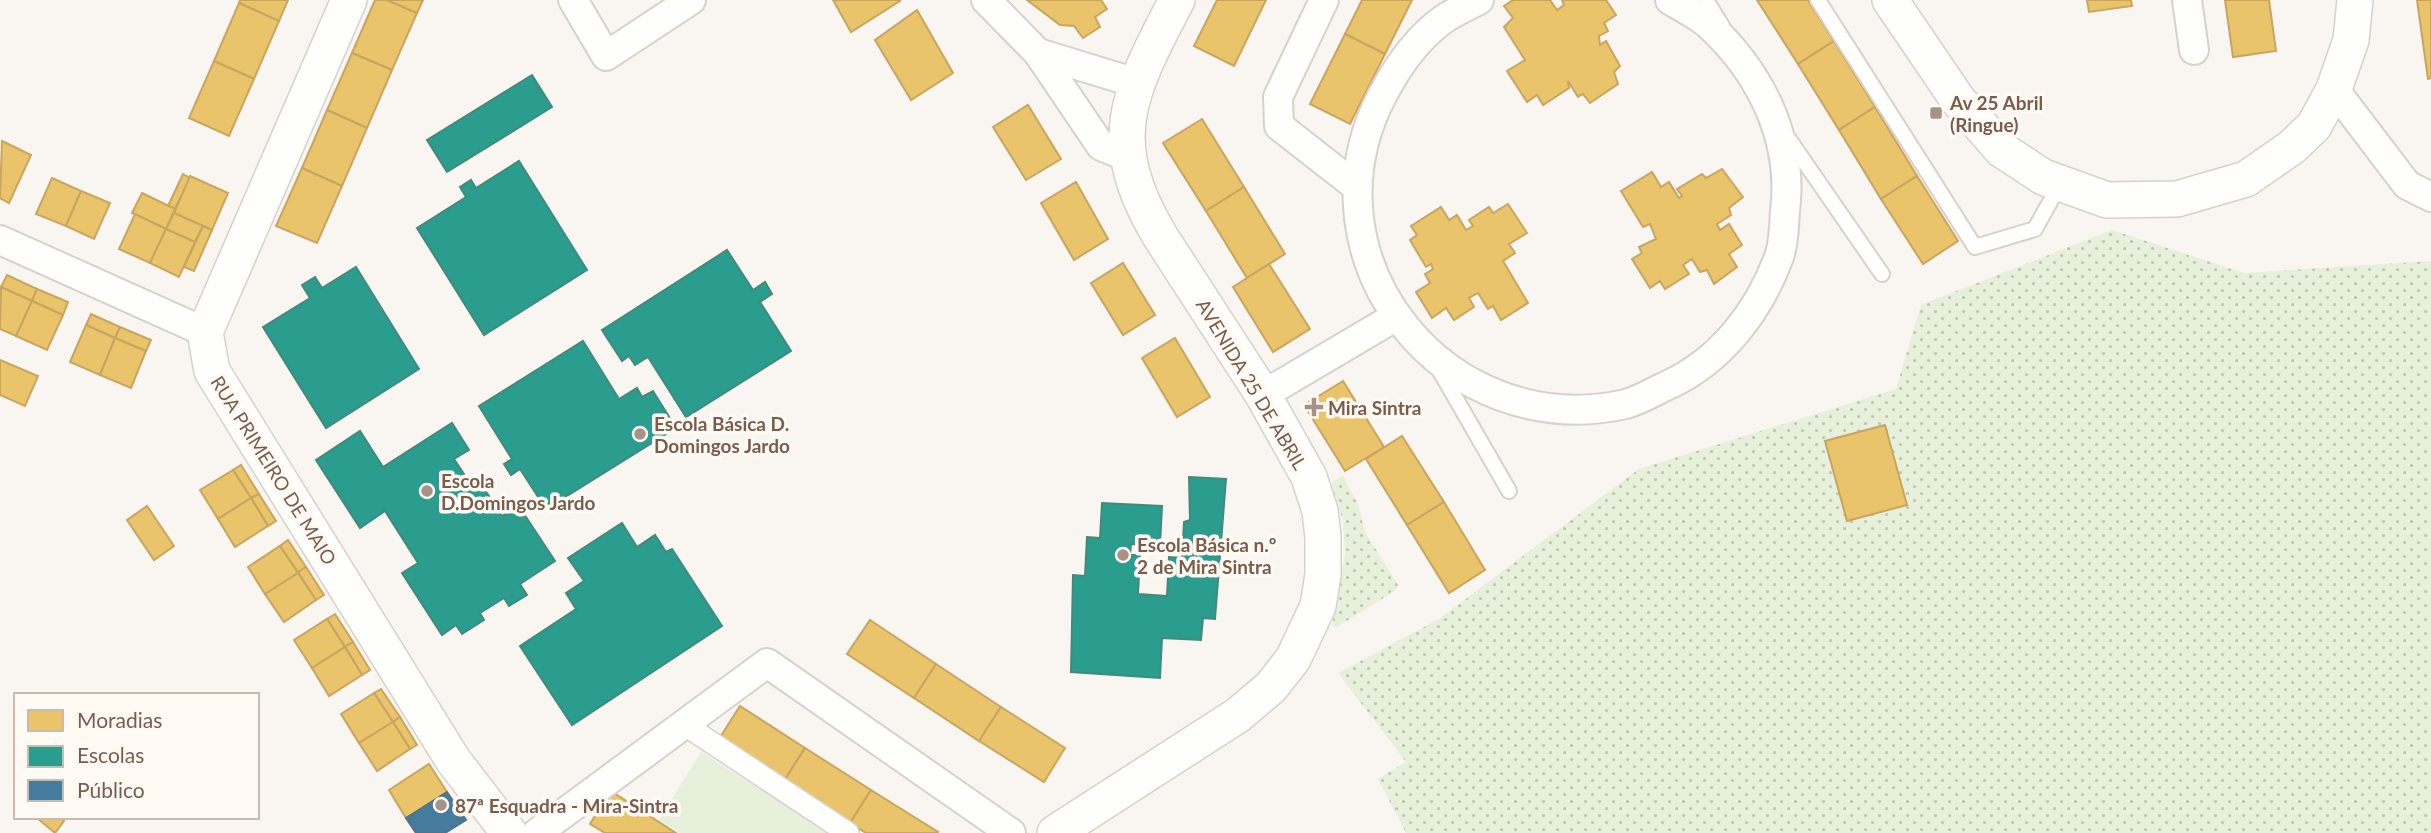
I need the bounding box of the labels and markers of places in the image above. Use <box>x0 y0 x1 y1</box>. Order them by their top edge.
place label: Av 25 Abril (Ringue) <box>1949 91 2043 136</box>
marker: Av 25 Abril (Ringue) <box>1928 105 1944 121</box>
place label: Mira Sintra <box>1328 396 1421 419</box>
marker: Mira Sintra <box>1306 399 1322 415</box>
place label: Escola Básica D. Domingos Jardo <box>654 412 790 457</box>
marker: Escola Básica D. Domingos Jardo <box>632 426 648 442</box>
place label: Escola D.Domingos Jardo <box>441 469 596 514</box>
marker: Escola D.Domingos Jardo <box>419 483 435 499</box>
place label: Escola Básica n.º 2 de Mira Sintra <box>1137 533 1276 578</box>
marker: Escola Básica n.º 2 de Mira Sintra <box>1115 547 1131 563</box>
place label: 87ª Esquadra - Mira-Sintra <box>455 794 678 817</box>
marker: 87ª Esquadra - Mira-Sintra <box>433 797 449 813</box>

